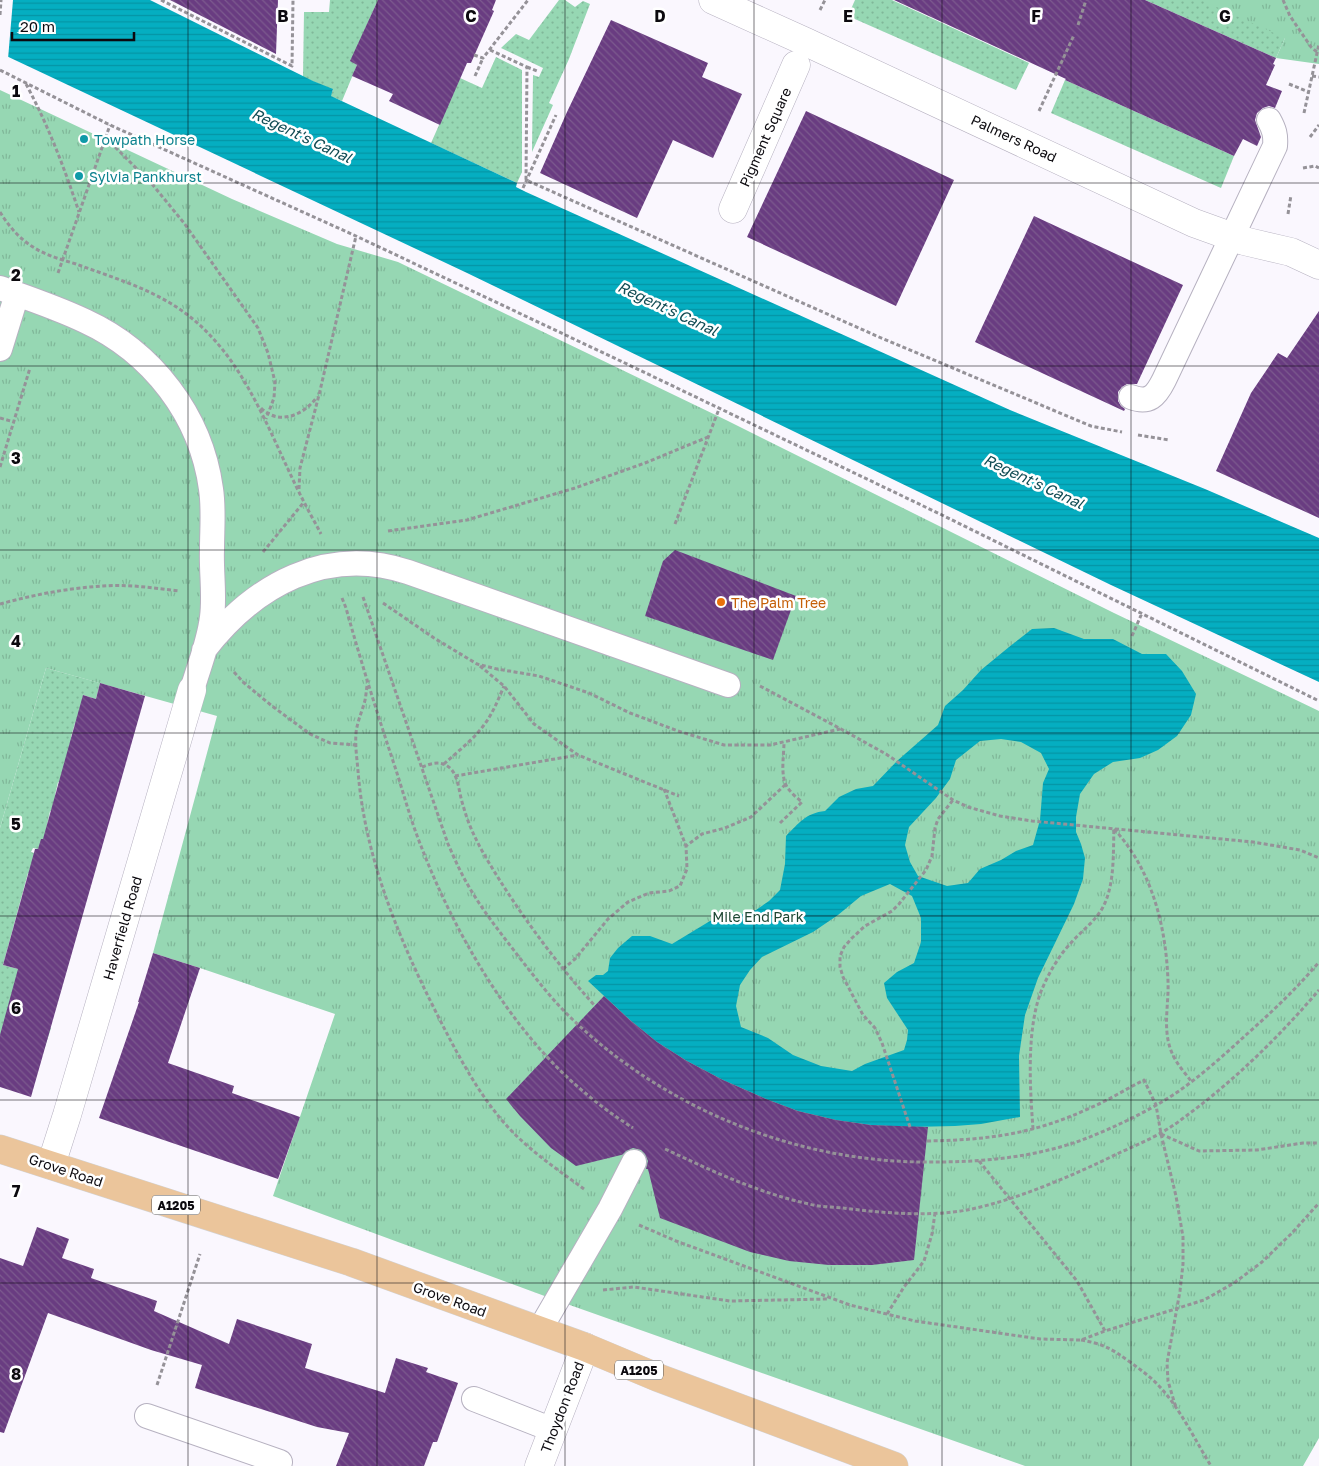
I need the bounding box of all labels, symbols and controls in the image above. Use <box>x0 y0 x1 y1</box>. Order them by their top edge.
text: B <box>277 6 289 26</box>
text: C <box>465 6 477 26</box>
text: D <box>654 6 666 26</box>
text: E <box>843 6 853 26</box>
text: F <box>1031 6 1041 26</box>
text: G <box>1219 6 1231 26</box>
scale bar <box>12 10 135 42</box>
text: 20 m <box>20 17 55 35</box>
text: 1 <box>12 81 20 101</box>
street label: Pigment Square <box>735 85 795 189</box>
water label: Regent's Canal <box>249 104 356 167</box>
street label: Palmers Road <box>968 111 1060 165</box>
place label: Towpath Horse <box>94 131 195 148</box>
marker: Towpath Horse <box>78 133 90 145</box>
place label: Sylvia Pankhurst <box>89 168 202 185</box>
marker: Sylvia Pankhurst <box>73 170 85 182</box>
text: 2 <box>11 265 21 285</box>
water label: Regent's Canal <box>615 277 722 340</box>
text: 3 <box>11 448 21 468</box>
water label: Regent's Canal <box>981 450 1088 513</box>
place label: The Palm Tree <box>731 594 826 611</box>
marker: The Palm Tree <box>715 596 727 608</box>
text: 4 <box>11 631 21 651</box>
text: 5 <box>11 814 21 834</box>
street label: Haverfield Road <box>99 874 145 982</box>
park label: Mile End Park <box>712 908 804 925</box>
text: 6 <box>11 998 21 1018</box>
street label: Grove Road <box>27 1150 105 1190</box>
text: 7 <box>12 1181 21 1201</box>
road number: A1205 <box>152 1196 200 1214</box>
street label: Grove Road <box>411 1278 489 1320</box>
street label: Thoydon Road <box>537 1359 587 1455</box>
road number: A1205 <box>615 1360 663 1380</box>
text: 8 <box>11 1364 21 1384</box>

